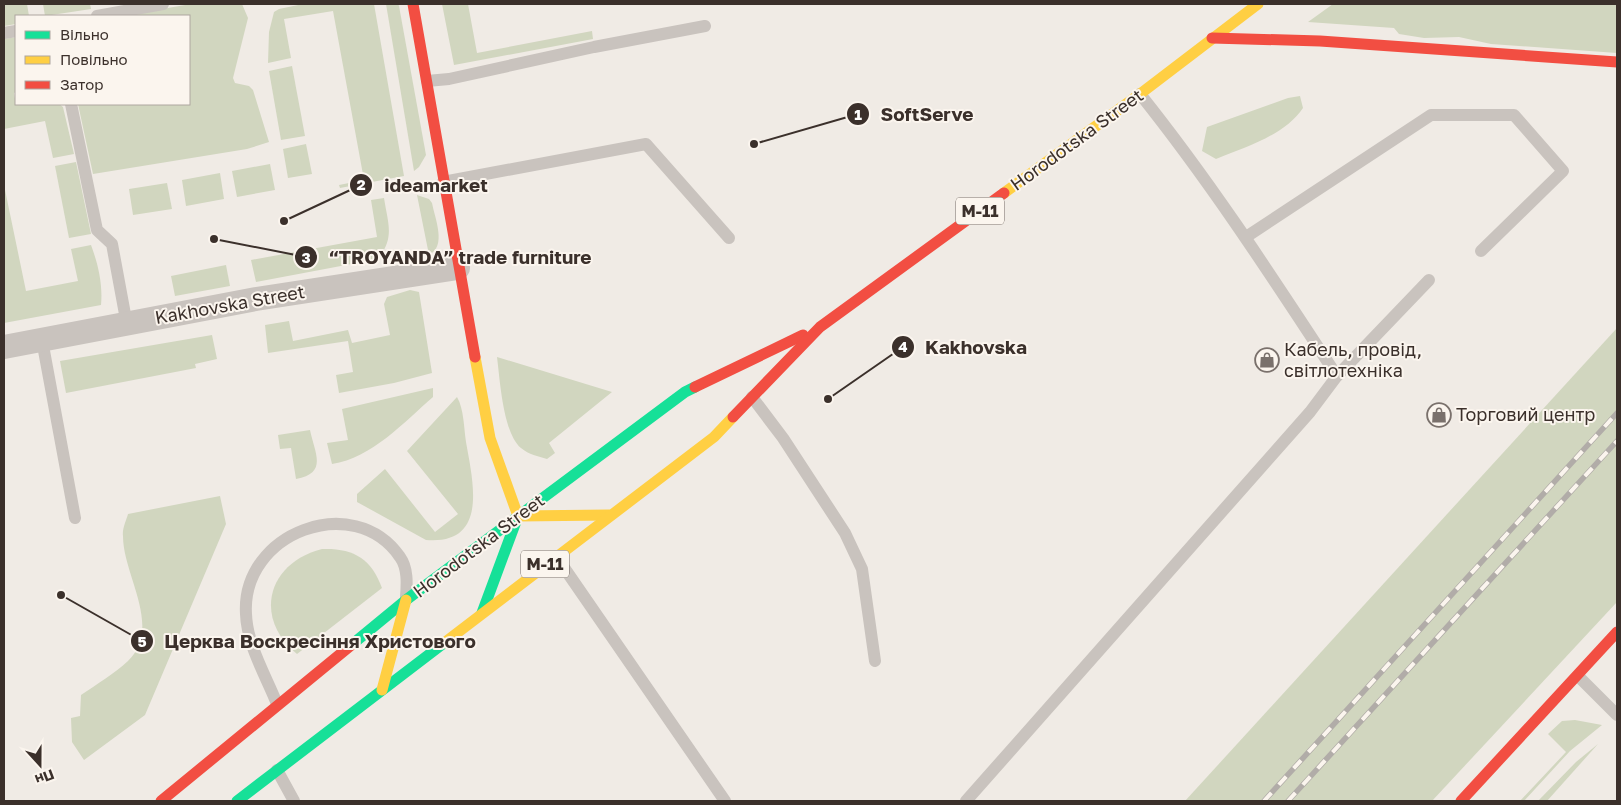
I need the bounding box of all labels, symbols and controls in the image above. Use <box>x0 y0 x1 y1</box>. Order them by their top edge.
legend <box>15 15 190 105</box>
text: Вільно <box>60 25 109 43</box>
text: Повільно <box>60 50 128 68</box>
text: Затор <box>60 75 103 93</box>
street label: Horodotska Street <box>1006 84 1147 195</box>
callout: SoftServe <box>845 97 983 131</box>
text: SoftServe <box>880 102 974 125</box>
text: 1 <box>854 105 862 123</box>
callout: ideamarket <box>349 168 497 202</box>
text: ideamarket <box>384 173 488 196</box>
text: 2 <box>356 175 366 193</box>
road number: М-11 <box>956 198 1004 225</box>
callout: “TROYANDA” trade furniture <box>293 240 601 274</box>
text: “TROYANDA” trade furniture <box>328 245 592 268</box>
text: 3 <box>301 248 311 266</box>
street label: Kakhovska Street <box>153 280 306 328</box>
callout: Kakhovska <box>891 330 1037 364</box>
text: Kakhovska <box>925 335 1027 358</box>
text: 4 <box>898 337 908 355</box>
place label: Кабель, провід, світлотехніка <box>1284 338 1422 381</box>
shop icon: Кабель, провід, світлотехніка <box>1254 347 1280 373</box>
shop icon: Торговий центр <box>1426 402 1452 428</box>
place label: Торговий центр <box>1456 403 1595 425</box>
street label: Horodotska Street <box>408 489 548 602</box>
road number: М-11 <box>521 550 569 578</box>
callout: Церква Воскресіння Христового <box>129 624 486 658</box>
text: Церква Воскресіння Христового <box>164 629 476 652</box>
text: 5 <box>137 632 147 650</box>
north arrow <box>15 740 65 790</box>
text: Пн <box>33 766 57 789</box>

